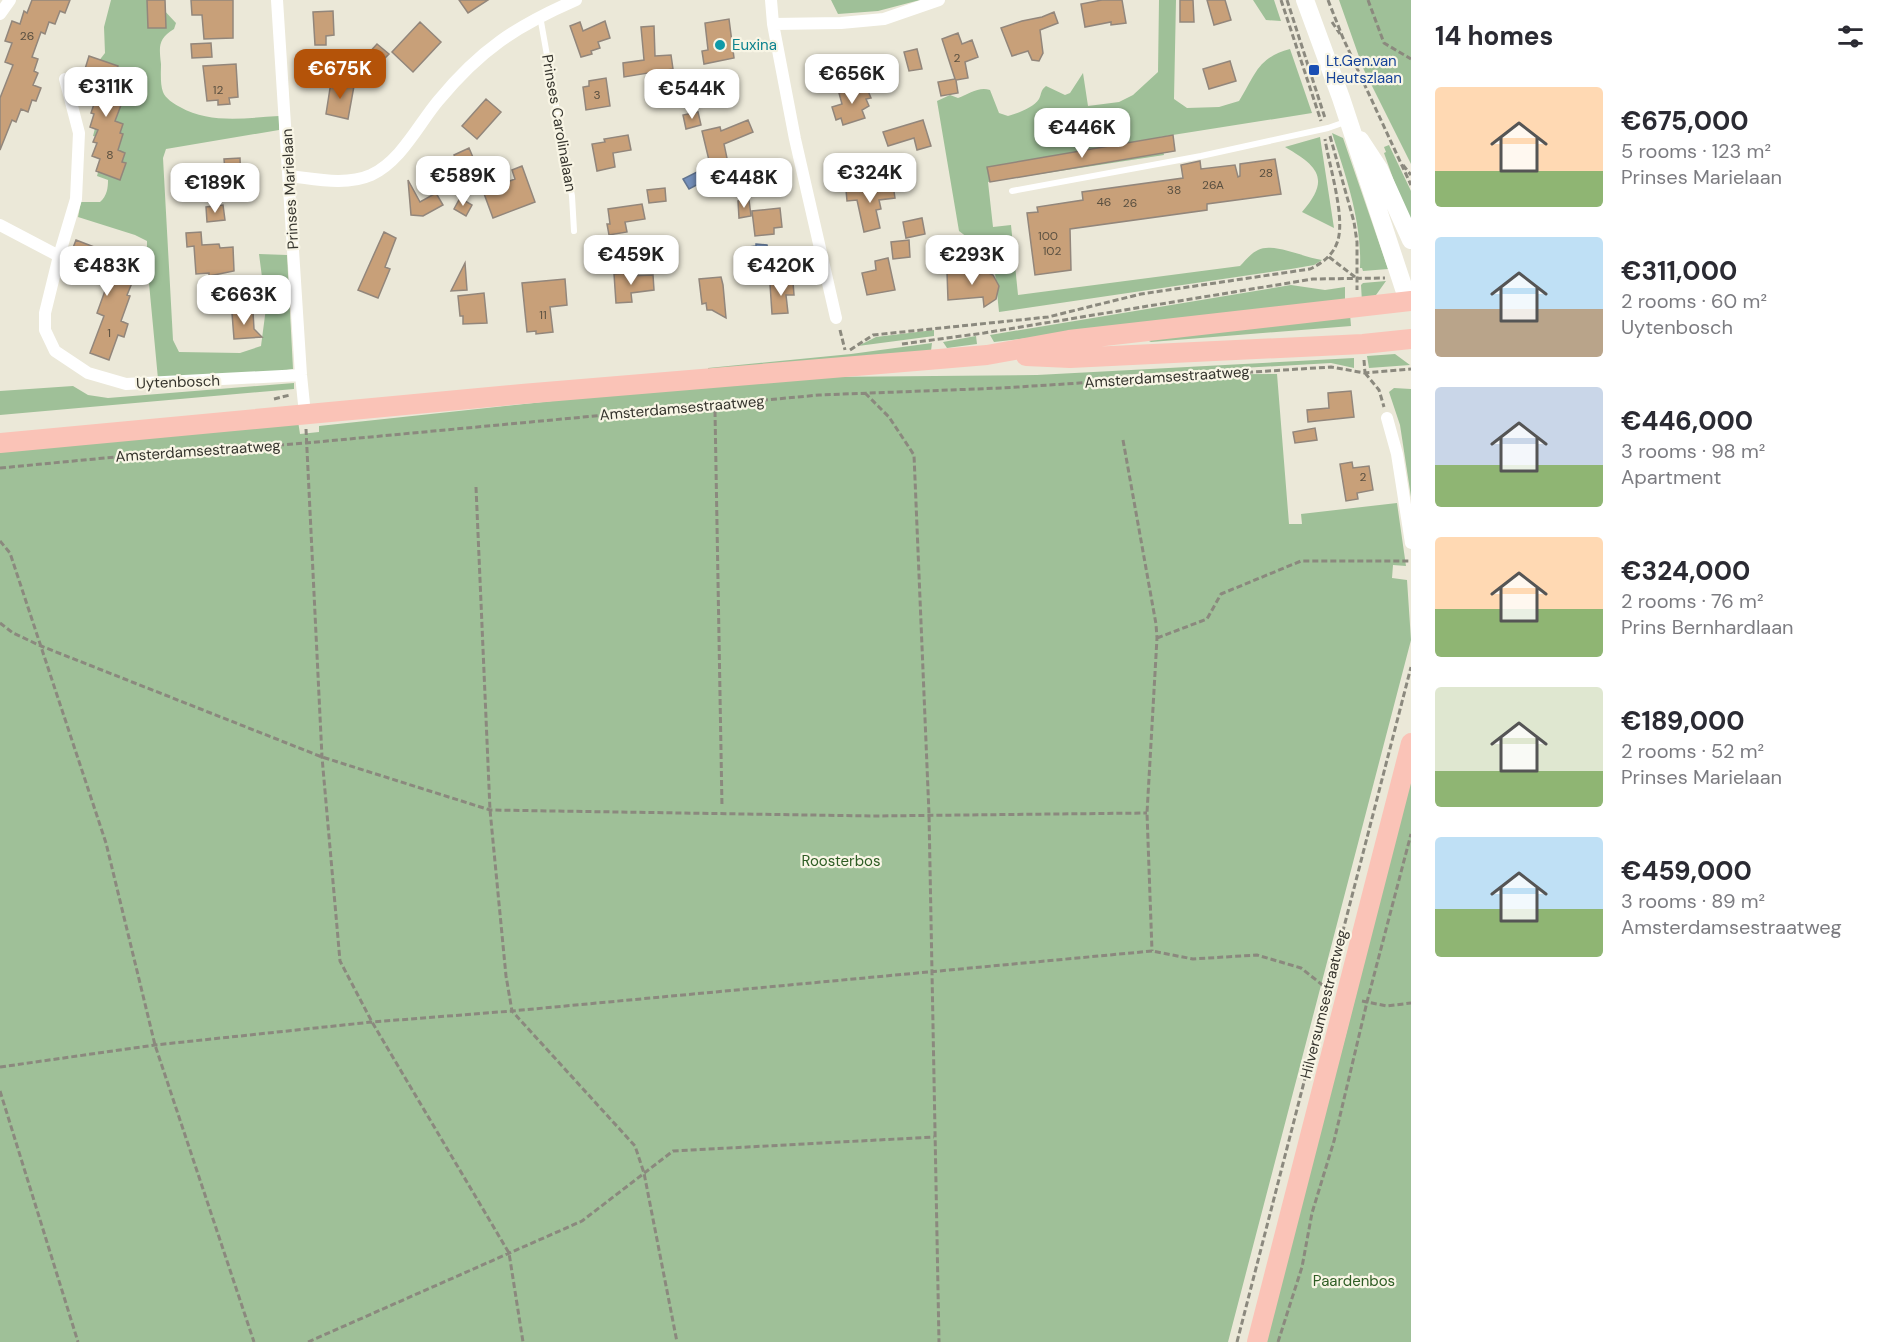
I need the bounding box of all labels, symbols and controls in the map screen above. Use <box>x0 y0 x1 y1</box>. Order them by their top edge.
text: 14 homes <box>1435 19 1553 53</box>
icon: filters <box>1834 20 1867 53</box>
house number: 26 <box>20 28 34 44</box>
place label: Euxina <box>732 35 777 55</box>
marker: Euxina <box>713 38 727 52</box>
pin: €675K <box>298 49 382 100</box>
house number: 2 <box>954 50 961 66</box>
place label: Lt.Gen.van Heutszlaan <box>1326 51 1402 88</box>
street label: Prinses Carolinalaan <box>537 53 581 193</box>
pin: €656K <box>810 54 894 105</box>
text: €675K <box>308 55 372 81</box>
text: €656K <box>819 60 885 86</box>
marker: Lt.Gen.van Heutszlaan <box>1307 63 1321 77</box>
pin: €311K <box>64 67 148 118</box>
pin: €544K <box>650 69 734 120</box>
text: €311K <box>78 73 134 99</box>
text: €544K <box>658 75 726 101</box>
house number: 12 <box>213 82 223 98</box>
house number: 3 <box>593 87 601 103</box>
text: €675,000 <box>1621 104 1749 138</box>
pin: €446K <box>1040 108 1124 159</box>
icon: home <box>1483 111 1555 183</box>
text: €446K <box>1048 114 1116 140</box>
street label: Prinses Marielaan <box>277 128 303 250</box>
text: 5 rooms · 123 m² <box>1621 138 1771 164</box>
house number: 8 <box>106 147 114 163</box>
pin: €324K <box>828 153 912 204</box>
pin: €589K <box>421 156 505 207</box>
pin: €448K <box>702 158 786 209</box>
text: €324K <box>837 159 903 185</box>
text: €589K <box>430 162 496 188</box>
pin: €189K <box>173 163 257 214</box>
text: €448K <box>710 164 778 190</box>
text: Prinses Marielaan <box>1621 164 1782 190</box>
house number: 28 <box>1259 165 1273 181</box>
text: €189K <box>184 169 246 195</box>
house number: 26A <box>1202 177 1224 193</box>
house number: 38 <box>1167 182 1181 198</box>
house number: 46 <box>1097 194 1111 210</box>
house number: 26 <box>1123 195 1137 211</box>
house number: 100 <box>1038 228 1058 244</box>
pin: €459K <box>589 235 673 286</box>
pin: €293K <box>930 235 1014 286</box>
text: €459K <box>598 241 664 267</box>
text: €293K <box>940 241 1004 267</box>
house number: 102 <box>1043 243 1061 259</box>
pin: €483K <box>65 246 149 297</box>
pin: €420K <box>739 246 823 297</box>
text: €483K <box>74 252 140 278</box>
text: €420K <box>747 252 815 278</box>
text: €311,000 <box>1621 254 1737 288</box>
icon: home <box>1483 261 1555 333</box>
pin: €663K <box>202 275 286 326</box>
text: €663K <box>211 281 277 307</box>
text: 2 rooms · 60 m² <box>1621 288 1767 314</box>
house number: 11 <box>539 307 547 323</box>
text: Uytenbosch <box>1621 314 1733 340</box>
house number: 1 <box>107 325 111 341</box>
street label: Amsterdamsestraatweg <box>1084 361 1250 393</box>
street label: Uytenbosch <box>136 371 220 393</box>
street label: Amsterdamsestraatweg <box>599 391 765 425</box>
text: €446,000 <box>1621 404 1753 438</box>
icon: home <box>1483 411 1555 483</box>
street label: Amsterdamsestraatweg <box>115 435 281 467</box>
text: 3 rooms · 98 m² <box>1621 438 1765 464</box>
text: Apartment <box>1621 464 1721 490</box>
house number: 2 <box>1360 469 1367 485</box>
text: €324,000 <box>1621 554 1750 588</box>
icon: home <box>1483 561 1555 633</box>
text: 2 rooms · 76 m² <box>1621 588 1764 614</box>
text: Prins Bernhardlaan <box>1621 614 1794 640</box>
text: €189,000 <box>1621 704 1745 738</box>
icon: home <box>1483 711 1555 783</box>
text: 2 rooms · 52 m² <box>1621 738 1764 764</box>
text: Prinses Marielaan <box>1621 764 1782 790</box>
park label: Roosterbos <box>801 851 881 871</box>
text: €459,000 <box>1621 854 1752 888</box>
icon: home <box>1483 861 1555 933</box>
text: 3 rooms · 89 m² <box>1621 888 1765 914</box>
text: Amsterdamsestraatweg <box>1621 914 1842 940</box>
street label: Hilversumsestraatweg <box>1296 927 1352 1081</box>
park label: Paardenbos <box>1313 1271 1395 1291</box>

